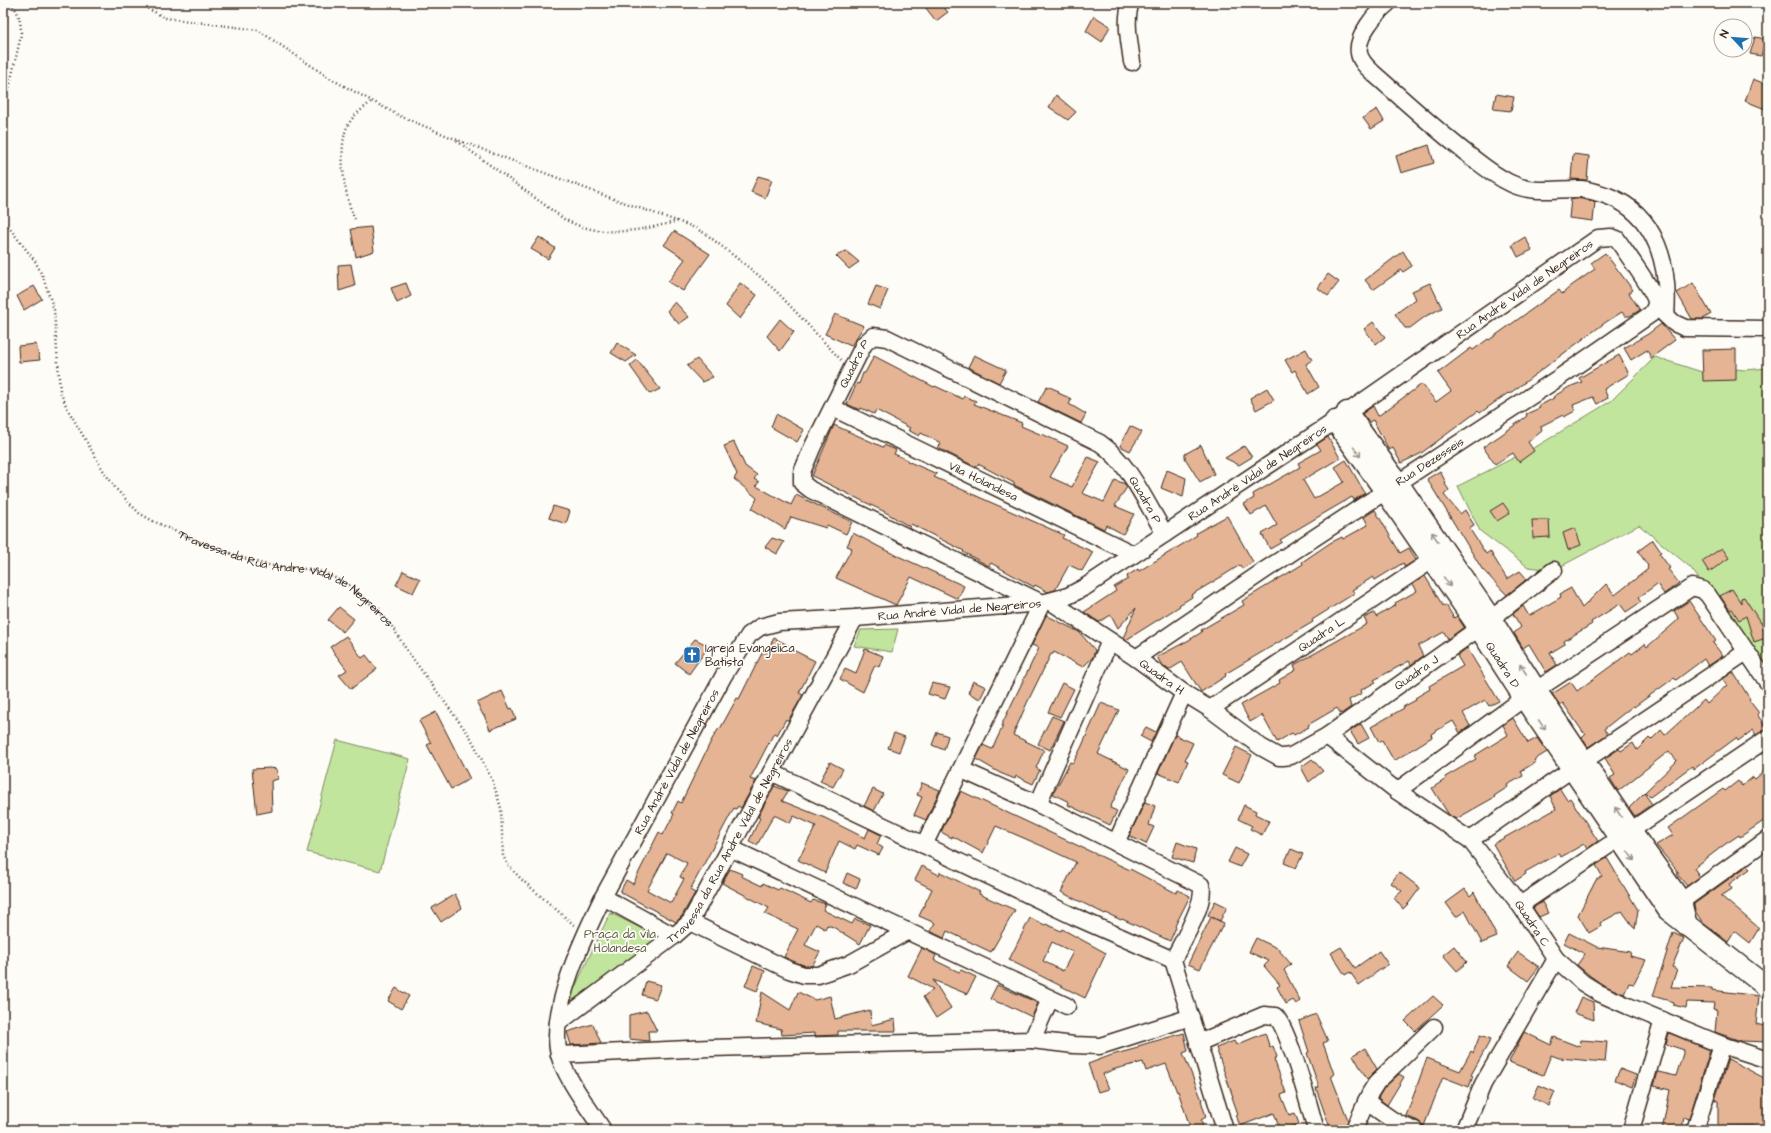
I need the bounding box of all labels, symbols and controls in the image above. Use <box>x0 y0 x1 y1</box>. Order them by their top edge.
north arrow <box>1713 18 1753 58</box>
text: N <box>1716 27 1733 40</box>
street label: Rua André Vidal de Negreiros <box>1453 235 1597 343</box>
street label: Quadra P <box>835 335 873 391</box>
street label: Rua André Vidal de Negreiros <box>1185 420 1330 525</box>
street label: Rua Dezesseis <box>1392 433 1468 491</box>
one-way arrow <box>1353 447 1361 458</box>
street label: Vila Holandesa <box>946 457 1021 505</box>
street label: Quadra P <box>1125 473 1166 527</box>
street label: Travessa da Rua Andre Vidal de Negreiros <box>176 526 397 631</box>
one-way arrow <box>1431 532 1439 543</box>
one-way arrow <box>1443 576 1451 587</box>
street label: Rua André Vidal de Negreiros <box>877 595 1042 625</box>
street label: Quadra L <box>1295 612 1348 656</box>
street label: Quadra D <box>1481 638 1524 692</box>
place label: Igreja Evangelica Batista <box>705 640 795 671</box>
church icon: Igreja Evangelica Batista <box>682 645 702 665</box>
street label: Quadra J <box>1391 651 1442 694</box>
street label: Quadra H <box>1136 655 1188 699</box>
one-way arrow <box>1519 664 1527 675</box>
street label: Rua André Vidal de Negreiros <box>630 686 723 838</box>
one-way arrow <box>1538 720 1546 731</box>
street label: Travessa da Rua Andre Vidal de Negreiros <box>663 735 797 947</box>
one-way arrow <box>1614 807 1622 818</box>
one-way arrow <box>1627 851 1635 862</box>
street label: Quadra C <box>1511 896 1554 951</box>
park label: Praça da vila Holandesa <box>584 926 656 957</box>

